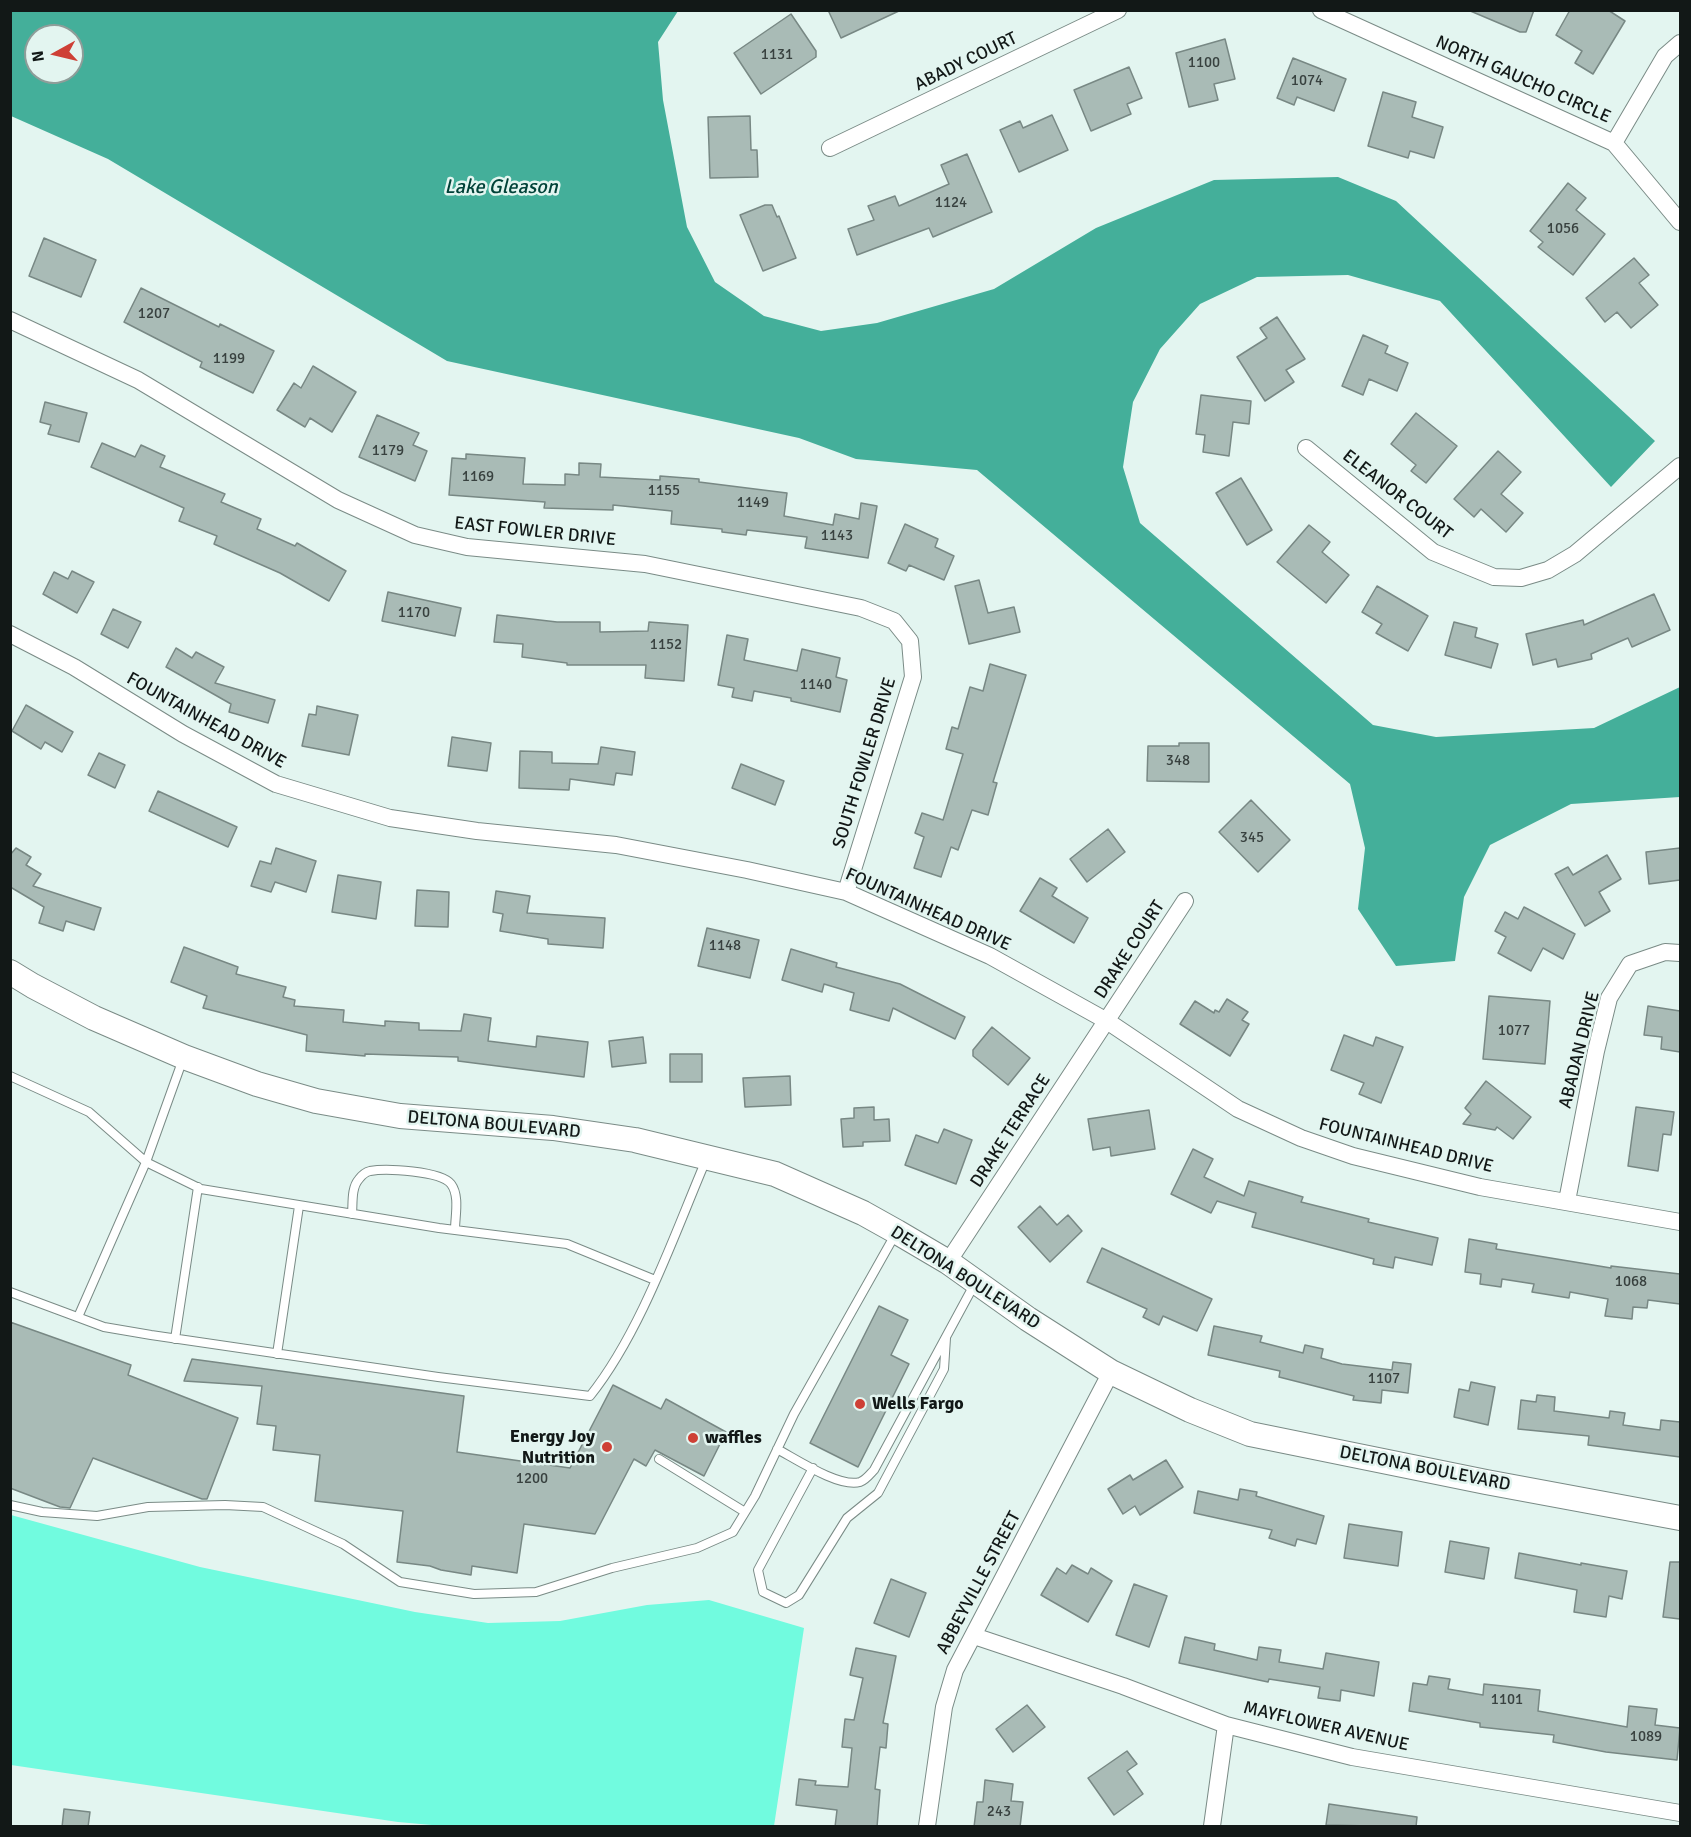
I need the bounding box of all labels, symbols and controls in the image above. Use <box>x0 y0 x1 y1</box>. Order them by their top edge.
north arrow <box>24 24 84 84</box>
street label: ABADY COURT <box>911 28 1021 96</box>
street label: NORTH GAUCHO CIRCLE <box>1432 32 1614 128</box>
house number: 1131 <box>761 46 793 64</box>
text: N <box>27 49 49 63</box>
house number: 1100 <box>1188 54 1220 72</box>
house number: 1074 <box>1291 72 1323 90</box>
water label: Lake Gleason <box>444 176 558 200</box>
house number: 1124 <box>935 194 967 212</box>
house number: 1056 <box>1547 220 1579 238</box>
house number: 1207 <box>138 305 170 323</box>
house number: 1199 <box>213 350 245 368</box>
house number: 1179 <box>372 442 404 460</box>
street label: ELEANOR COURT <box>1338 445 1456 545</box>
house number: 1169 <box>462 468 494 486</box>
house number: 1155 <box>648 482 680 500</box>
house number: 1149 <box>737 494 769 512</box>
street label: EAST FOWLER DRIVE <box>453 513 617 551</box>
house number: 1143 <box>821 527 853 545</box>
house number: 1170 <box>398 604 430 622</box>
house number: 1152 <box>650 636 682 654</box>
street label: FOUNTAINHEAD DRIVE <box>123 668 289 774</box>
street label: SOUTH FOWLER DRIVE <box>829 675 901 851</box>
house number: 1140 <box>800 676 832 694</box>
house number: 348 <box>1166 752 1190 770</box>
house number: 345 <box>1240 829 1264 847</box>
street label: FOUNTAINHEAD DRIVE <box>842 864 1014 956</box>
street label: DRAKE COURT <box>1090 897 1170 1003</box>
house number: 1148 <box>709 937 741 955</box>
street label: ABADAN DRIVE <box>1555 989 1605 1111</box>
house number: 1077 <box>1498 1022 1530 1040</box>
street label: DRAKE TERRACE <box>966 1070 1056 1192</box>
street label: DELTONA BOULEVARD <box>407 1107 581 1143</box>
street label: FOUNTAINHEAD DRIVE <box>1317 1114 1495 1178</box>
street label: DELTONA BOULEVARD <box>886 1222 1044 1334</box>
house number: 1068 <box>1615 1273 1647 1291</box>
house number: 1107 <box>1368 1370 1400 1388</box>
place label: Wells Fargo <box>872 1393 964 1415</box>
marker: Wells Fargo <box>853 1397 867 1411</box>
place label: Energy Joy Nutrition <box>510 1426 595 1468</box>
place label: waffles <box>705 1427 762 1449</box>
marker: waffles <box>686 1431 700 1445</box>
marker: Energy Joy Nutrition <box>600 1440 614 1454</box>
street label: DELTONA BOULEVARD <box>1338 1442 1512 1496</box>
house number: 1200 <box>516 1470 548 1488</box>
street label: ABBEYVILLE STREET <box>932 1508 1026 1658</box>
house number: 1101 <box>1491 1691 1523 1709</box>
street label: MAYFLOWER AVENUE <box>1241 1697 1411 1757</box>
house number: 1089 <box>1630 1728 1662 1746</box>
house number: 243 <box>987 1803 1011 1821</box>

